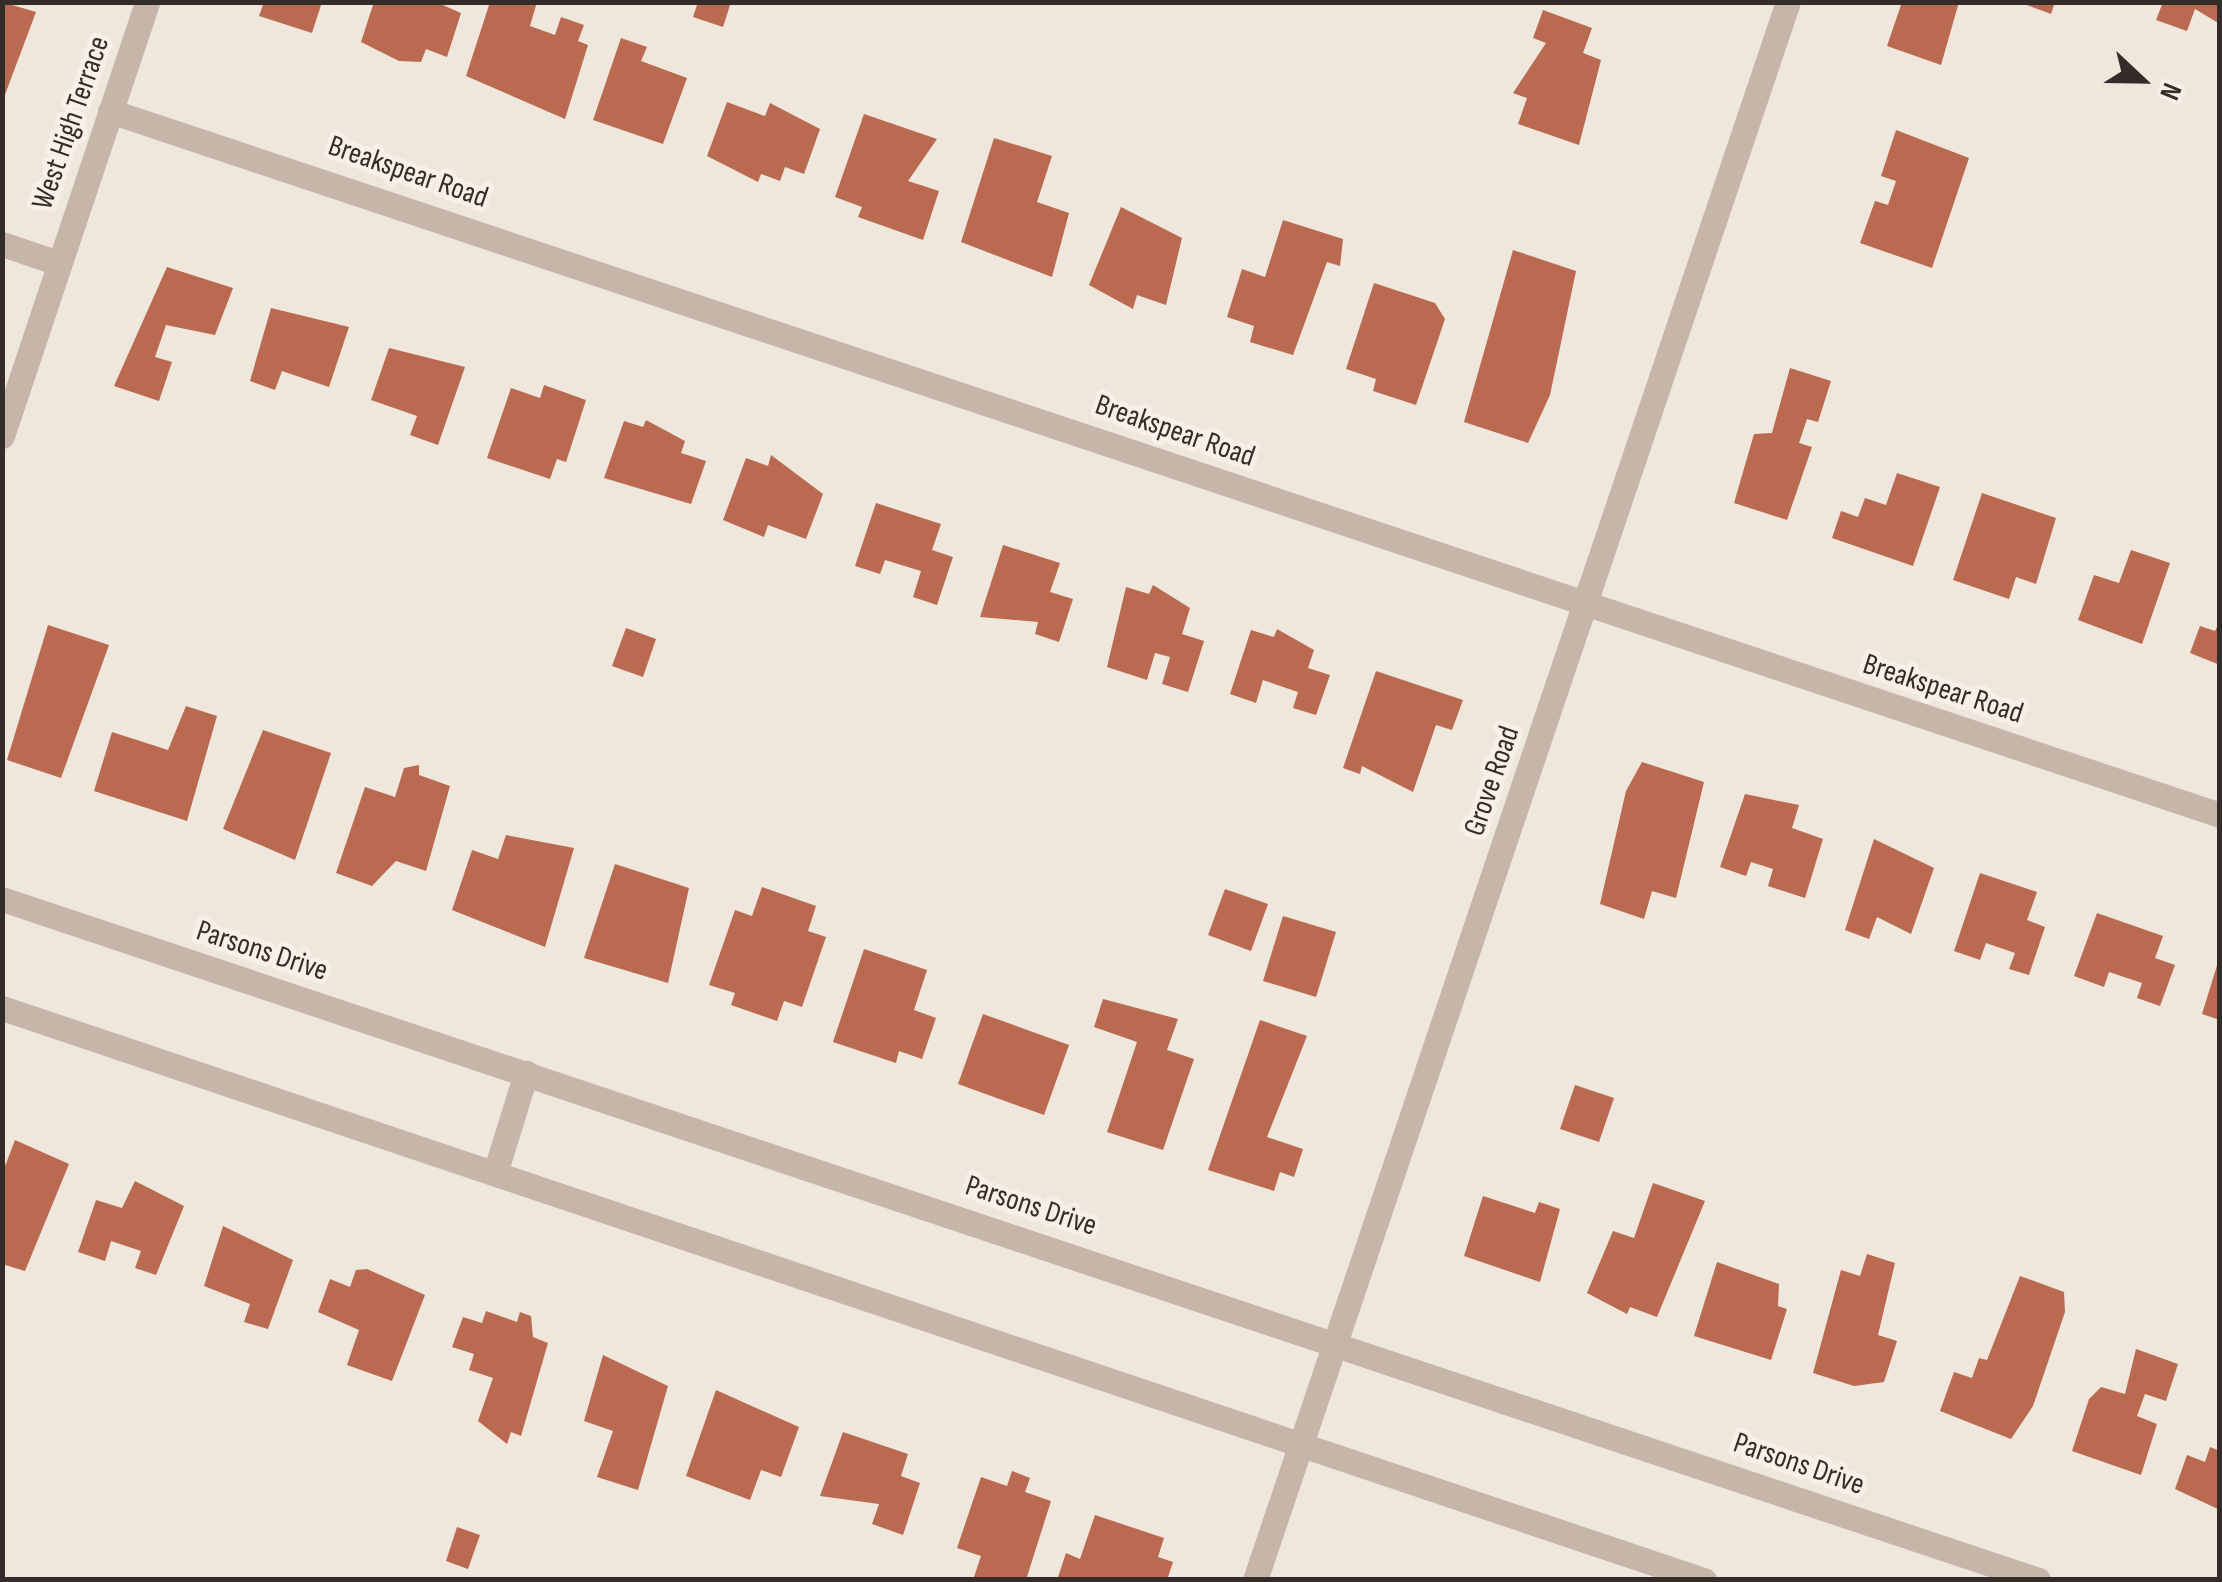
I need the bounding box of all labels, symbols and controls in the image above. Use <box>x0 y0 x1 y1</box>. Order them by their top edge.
north arrow <box>2092 30 2192 130</box>
street label: West High Terrace <box>25 32 117 214</box>
text: N <box>2152 78 2188 105</box>
street label: Breakspear Road <box>324 128 492 216</box>
street label: Breakspear Road <box>1091 387 1259 475</box>
street label: Breakspear Road <box>1858 646 2028 732</box>
street label: Grove Road <box>1456 721 1528 841</box>
street label: Parsons Drive <box>192 913 332 989</box>
street label: Parsons Drive <box>961 1168 1101 1244</box>
street label: Parsons Drive <box>1729 1425 1869 1503</box>

